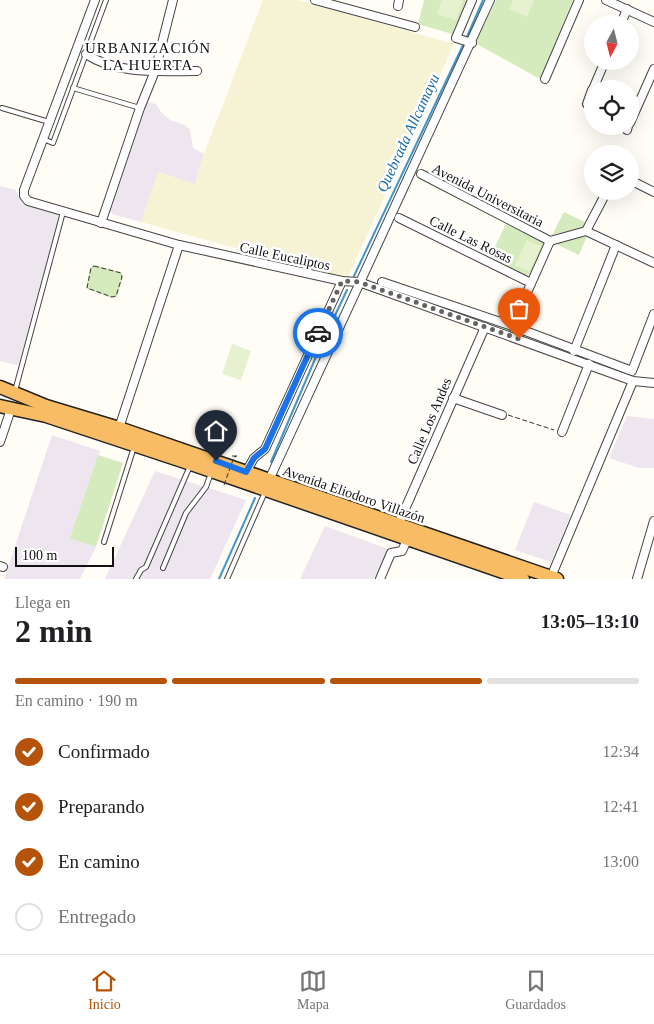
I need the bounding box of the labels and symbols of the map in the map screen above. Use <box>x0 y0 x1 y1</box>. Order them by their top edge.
north arrow <box>584 15 639 70</box>
district label: URBANIZACIÓN LA HUERTA <box>85 40 211 73</box>
water label: Quebrada Allcamayu <box>374 71 442 195</box>
street label: Avenida Universitaria <box>430 161 547 230</box>
street label: Calle Las Rosas <box>427 213 515 266</box>
street label: Calle Eucaliptos <box>238 240 332 273</box>
pin <box>498 288 540 339</box>
courier <box>293 308 343 358</box>
street label: Calle Los Andes <box>404 376 454 467</box>
pin <box>195 410 237 461</box>
street label: Avenida Eliodoro Villazón <box>281 463 427 526</box>
scale bar <box>15 544 114 567</box>

